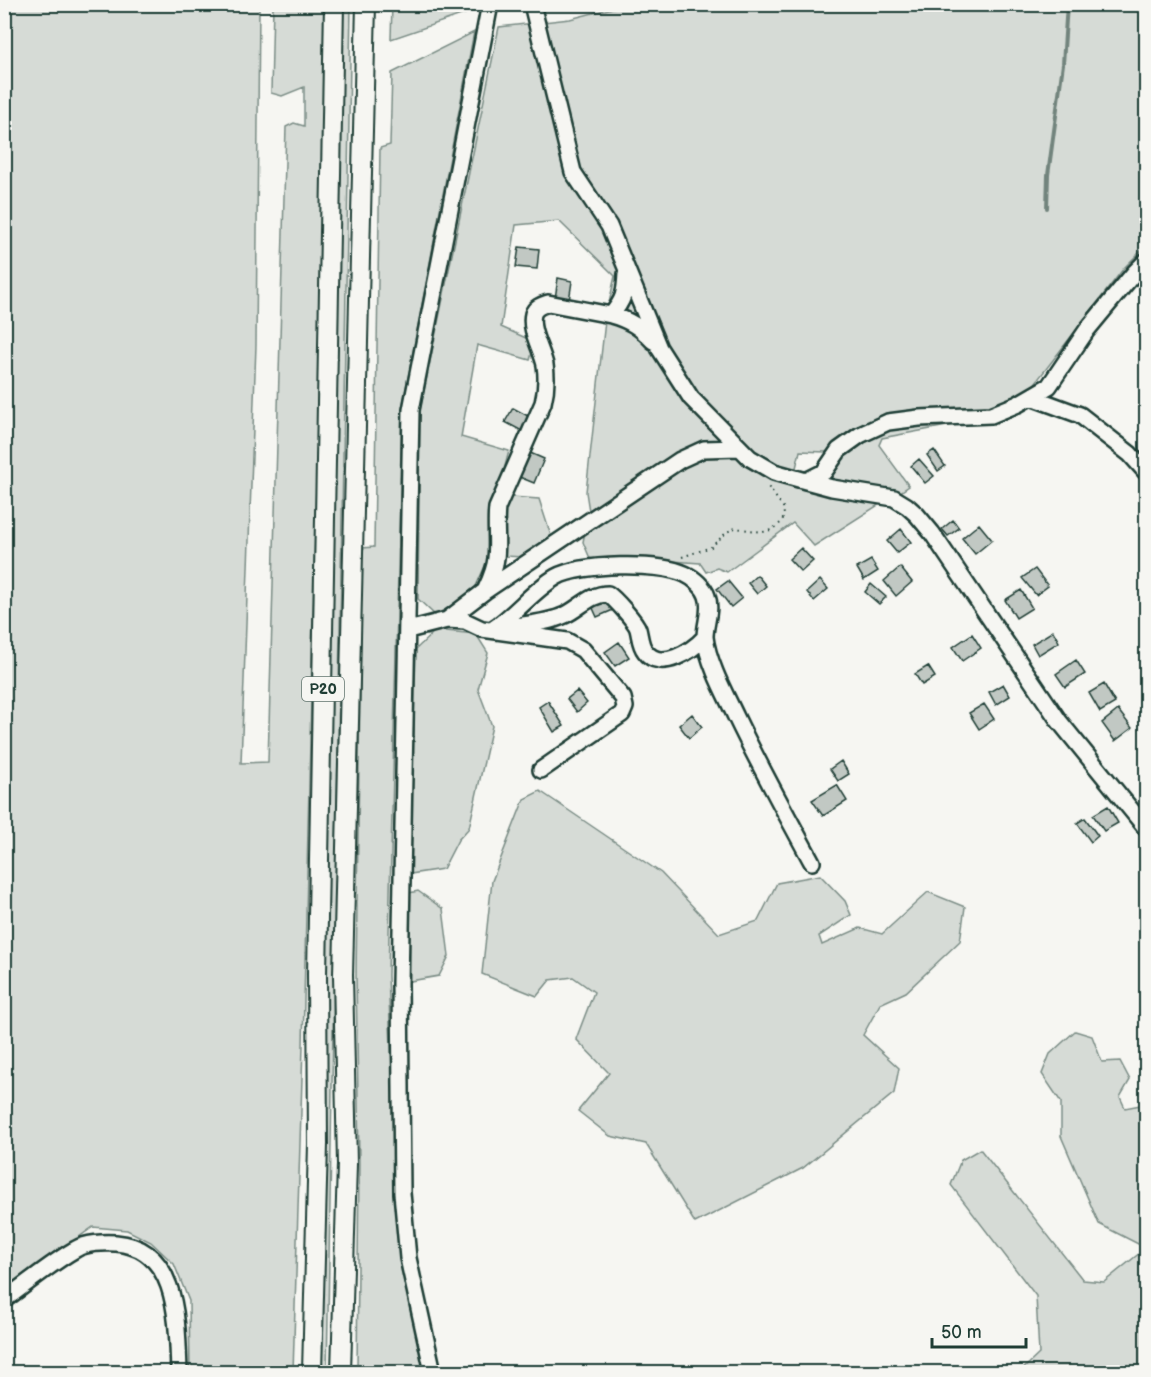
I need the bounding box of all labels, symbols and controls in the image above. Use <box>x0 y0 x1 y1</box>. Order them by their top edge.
road number: Р20 <box>302 677 344 701</box>
scale bar <box>932 1311 1026 1349</box>
text: 50 m <box>941 1322 982 1343</box>

